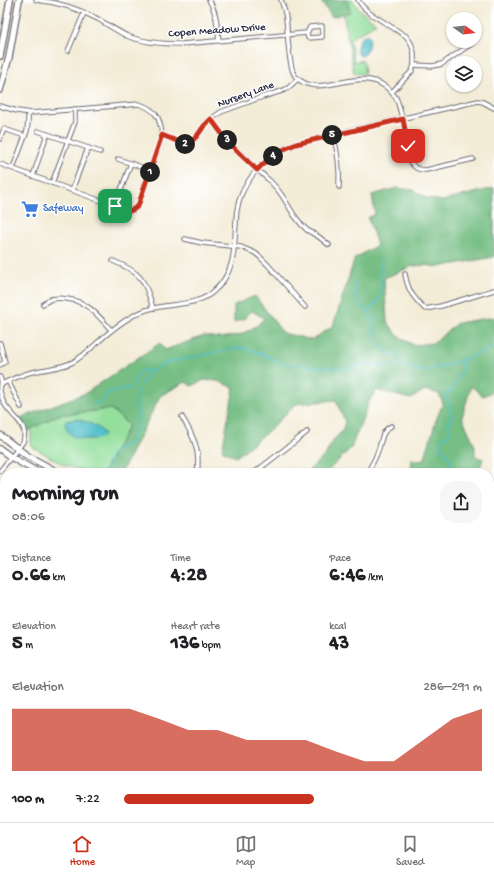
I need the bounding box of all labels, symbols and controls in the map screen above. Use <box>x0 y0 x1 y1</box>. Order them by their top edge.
north arrow <box>446 12 482 48</box>
map controls <box>446 12 482 92</box>
street label: Copen Meadow Drive <box>168 22 266 40</box>
button: layers <box>446 56 482 92</box>
street label: Nursery Lane <box>216 79 276 111</box>
pin: 5 <box>322 125 342 145</box>
text: 5 <box>329 129 335 141</box>
pin <box>391 129 425 163</box>
pin: 3 <box>217 130 237 150</box>
pin: 2 <box>175 134 195 154</box>
text: 3 <box>224 134 230 146</box>
icon: check <box>397 135 419 157</box>
text: 2 <box>182 138 188 150</box>
pin: 4 <box>263 146 283 166</box>
text: 4 <box>270 150 276 162</box>
pin: 1 <box>140 162 160 182</box>
text: 1 <box>148 166 152 178</box>
pin <box>98 189 132 223</box>
icon: arrive <box>104 195 126 217</box>
supermarket icon: Safeway <box>20 199 40 219</box>
place label: Safeway <box>43 202 84 215</box>
button: share <box>440 481 482 523</box>
text: Morning run <box>12 482 118 508</box>
text: 08:06 <box>12 510 45 525</box>
text: Distance <box>12 553 51 565</box>
text: Time <box>171 553 191 565</box>
text: Pace <box>329 553 351 565</box>
text: 0.66 <box>12 565 50 588</box>
text: 4:28 <box>171 565 207 588</box>
text: 6:46 <box>329 565 365 588</box>
text: km <box>50 572 65 584</box>
text: /km <box>365 572 383 584</box>
text: Elevation <box>12 621 56 633</box>
text: Heart rate <box>171 621 220 633</box>
text: kcal <box>329 621 347 633</box>
text: 5 <box>12 633 23 656</box>
text: 136 <box>171 633 199 656</box>
text: 43 <box>329 633 349 656</box>
text: m <box>23 640 33 652</box>
text: bpm <box>199 640 221 652</box>
text: Elevation <box>12 680 64 695</box>
text: 286–291 m <box>424 680 482 695</box>
text: 100 m <box>12 792 44 807</box>
text: 7:22 <box>76 792 100 807</box>
tab: Home <box>70 833 95 869</box>
tab: Map <box>235 833 257 869</box>
tab: Saved <box>396 833 424 869</box>

